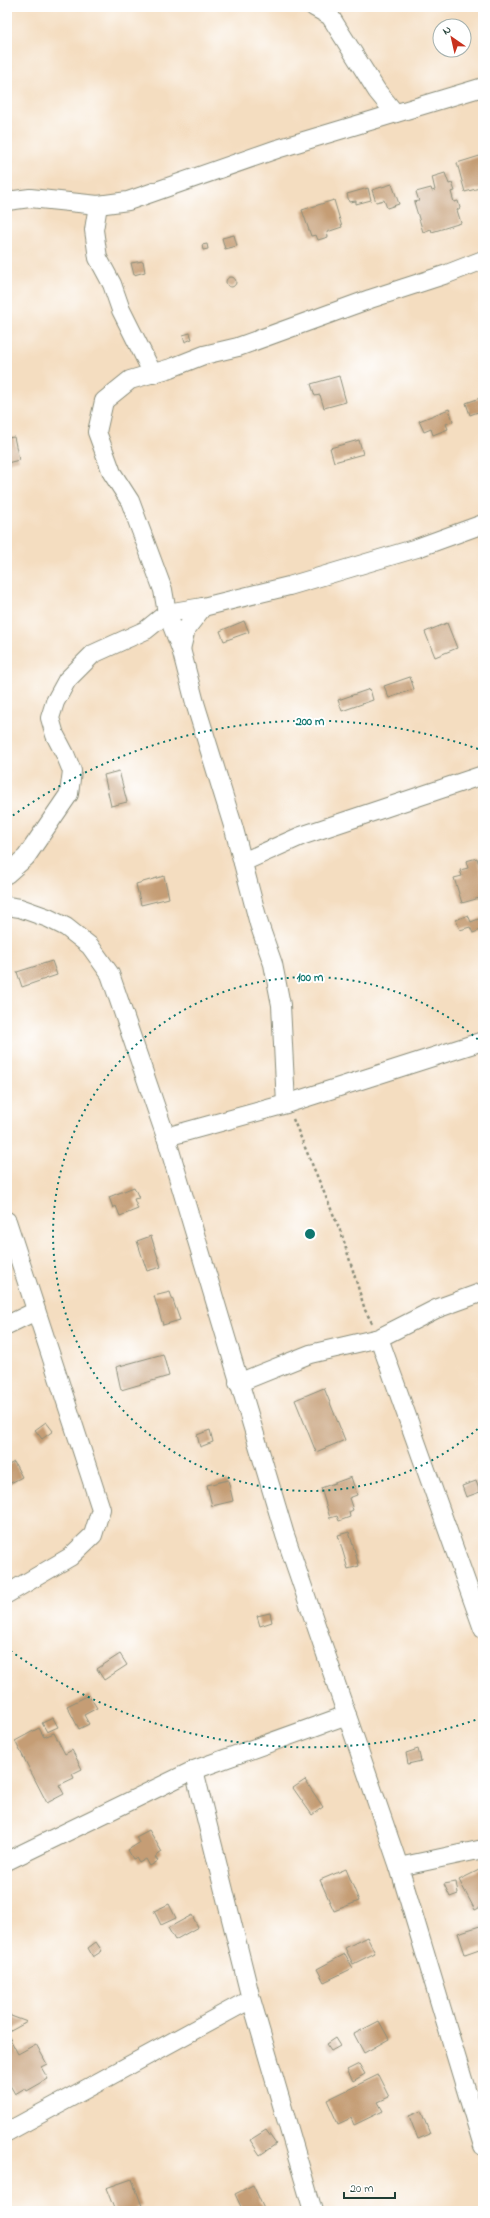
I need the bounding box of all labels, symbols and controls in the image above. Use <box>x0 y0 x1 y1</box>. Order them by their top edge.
north arrow <box>432 18 472 58</box>
text: N <box>439 22 455 39</box>
text: 200 m <box>295 713 325 731</box>
text: 100 m <box>297 969 324 987</box>
centre of rings <box>303 1227 317 1241</box>
scale bar <box>344 2174 395 2200</box>
text: 20 m <box>350 2180 373 2198</box>

